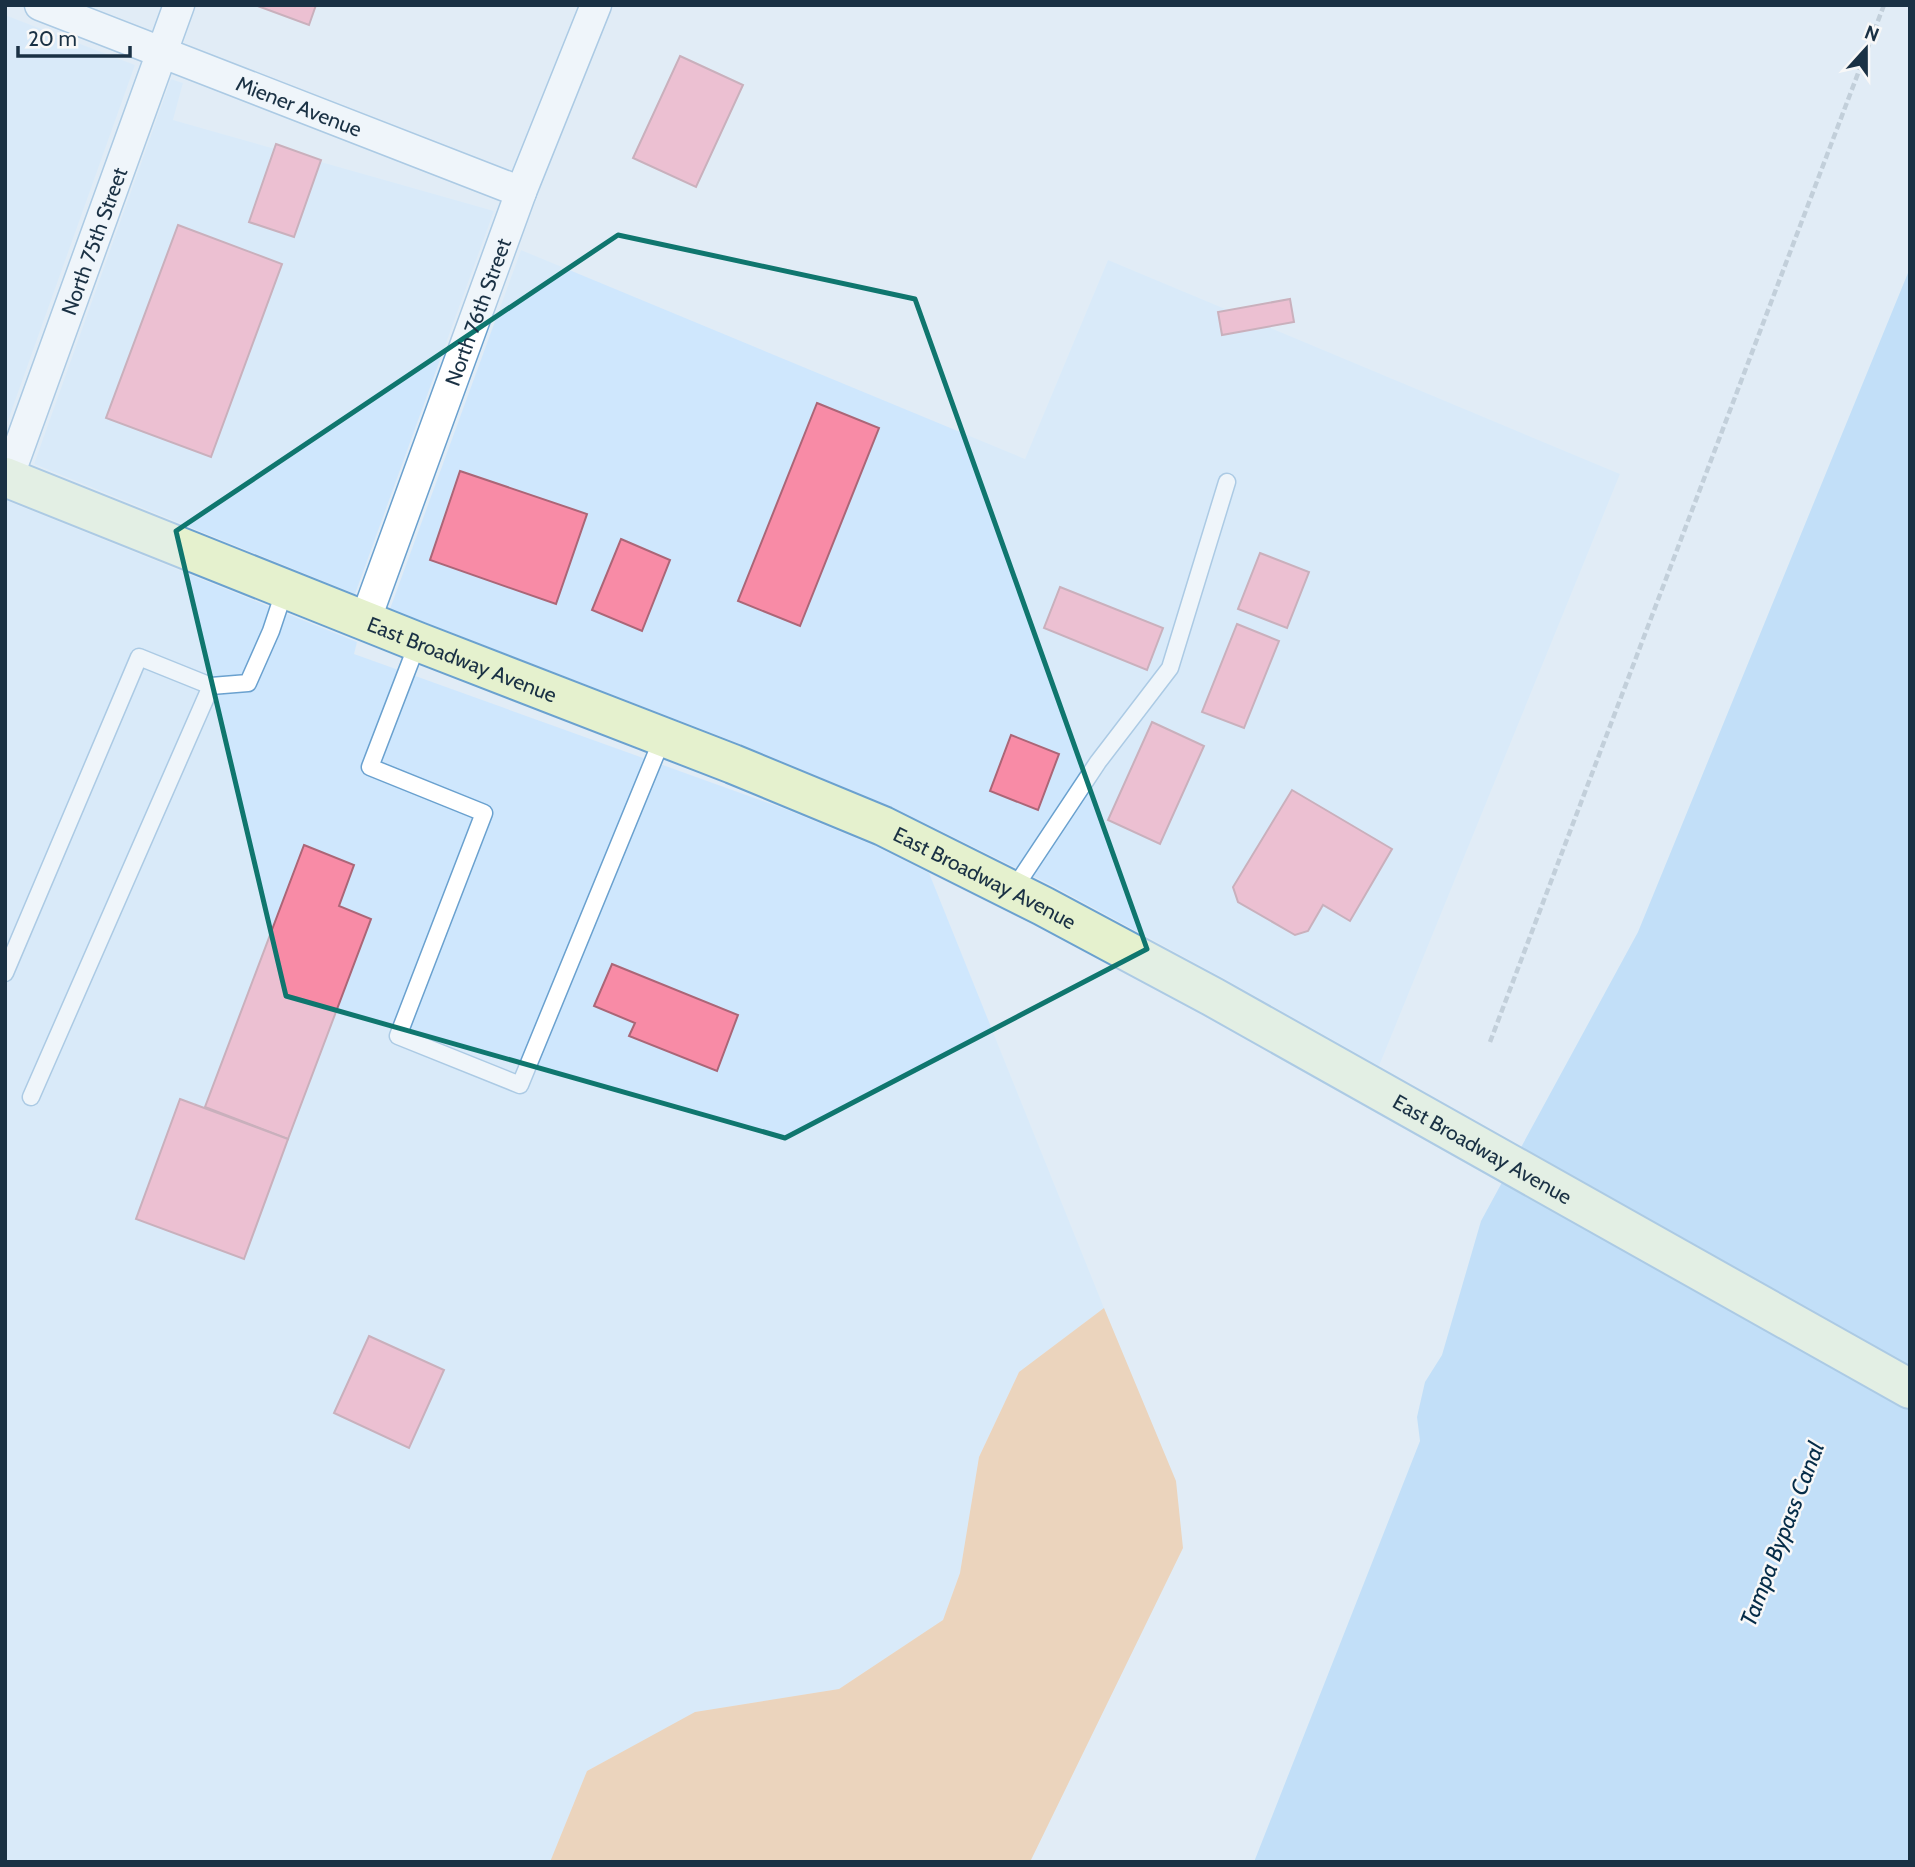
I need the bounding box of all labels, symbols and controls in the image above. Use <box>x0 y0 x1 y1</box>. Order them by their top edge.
scale bar <box>18 14 130 58</box>
north arrow <box>1831 14 1901 84</box>
text: N <box>1862 20 1882 47</box>
text: 20 m <box>28 26 77 51</box>
street label: Miener Avenue <box>233 70 366 141</box>
street label: North 75th Street <box>56 164 132 318</box>
street label: North 76th Street <box>439 235 516 389</box>
street label: East Broadway Avenue <box>364 611 561 707</box>
street label: East Broadway Avenue <box>890 821 1081 934</box>
street label: East Broadway Avenue <box>1389 1088 1577 1209</box>
water label: Tampa Bypass Canal <box>1734 1437 1830 1630</box>

